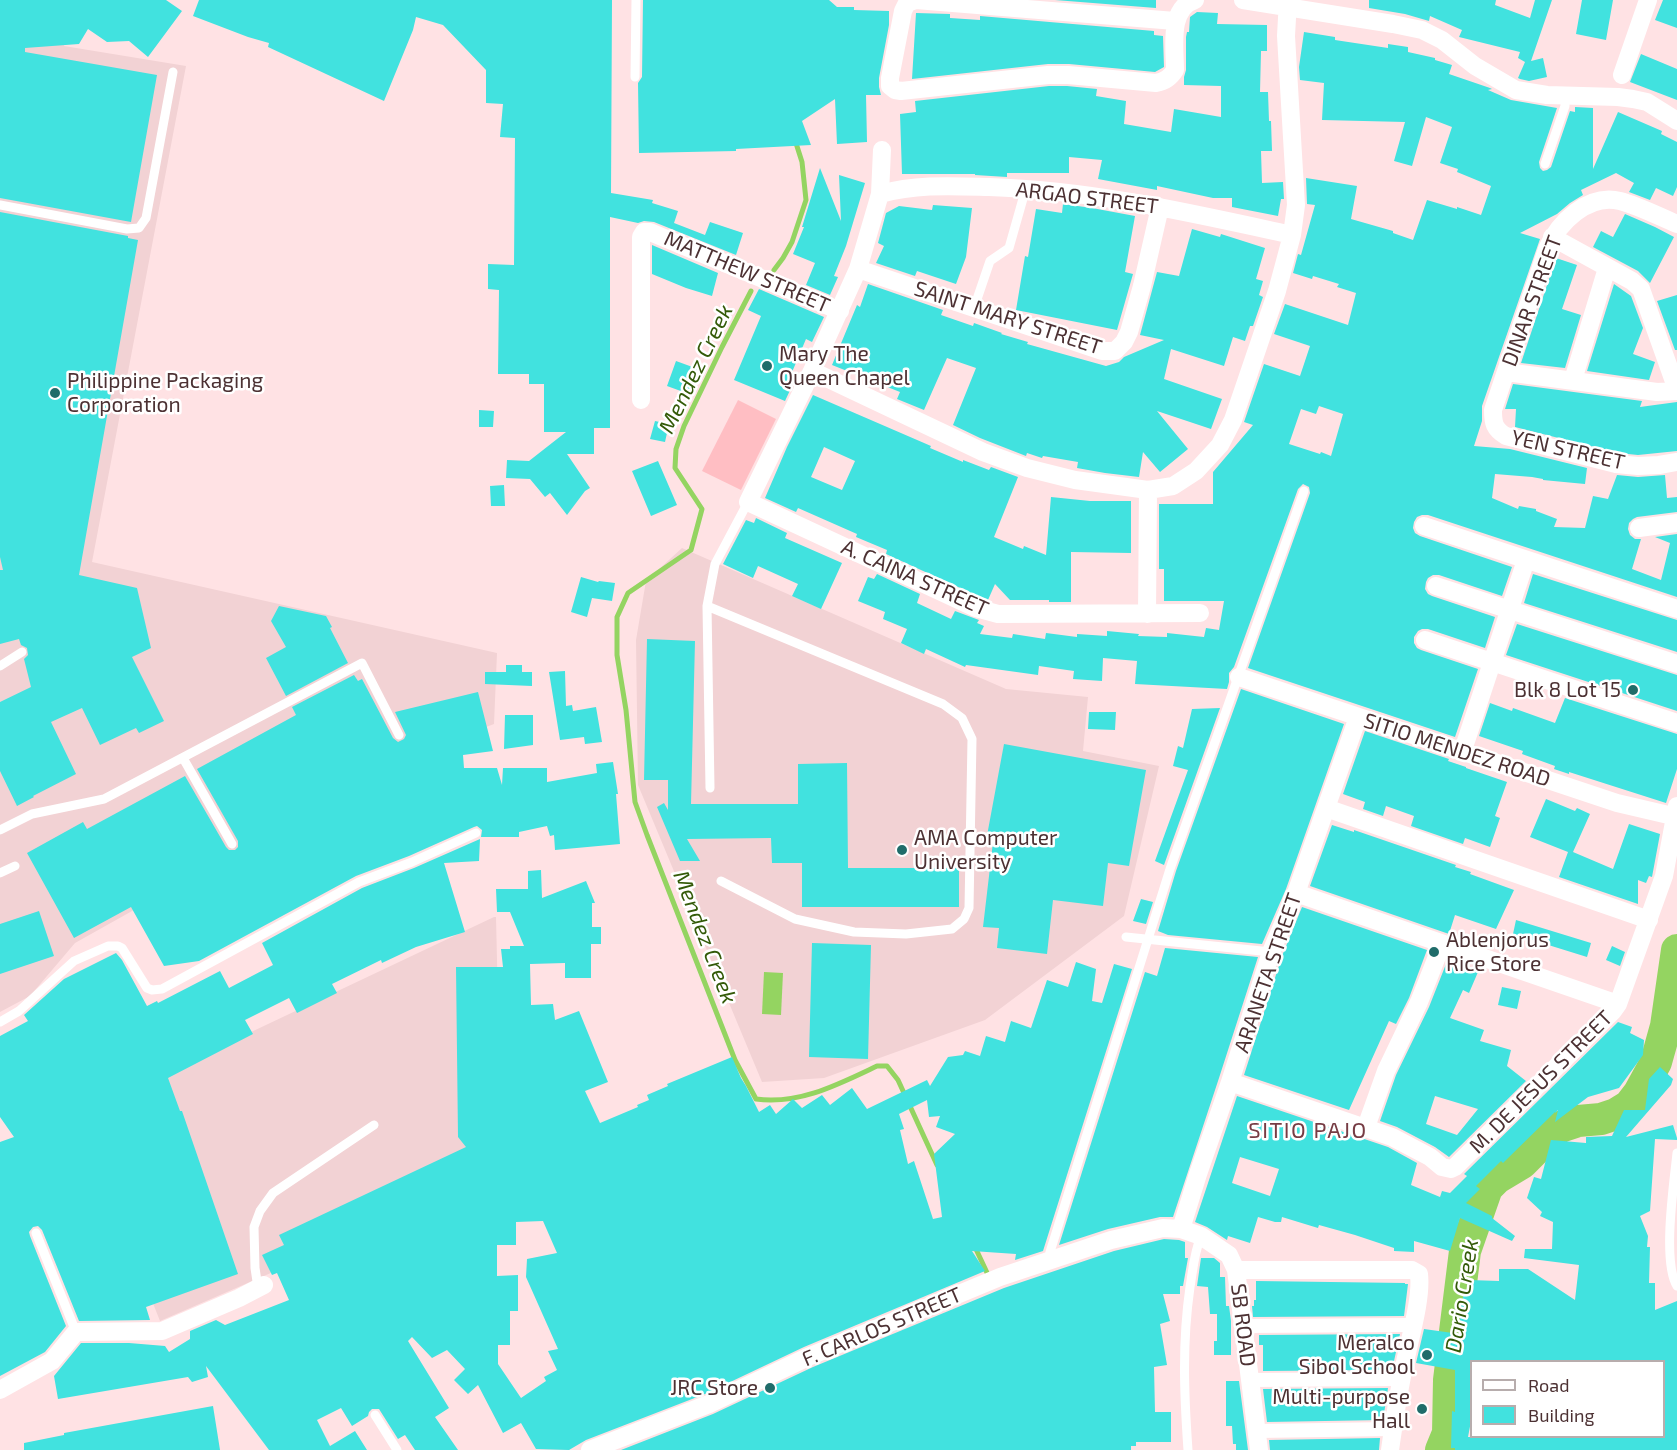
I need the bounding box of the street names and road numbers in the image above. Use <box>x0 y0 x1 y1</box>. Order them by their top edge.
street label: ARGAO STREET <box>1014 177 1160 219</box>
street label: MATTHEW STREET <box>660 226 834 318</box>
street label: DINAR STREET <box>1497 232 1567 370</box>
street label: SAINT MARY STREET <box>911 276 1105 360</box>
street label: YEN STREET <box>1509 425 1627 475</box>
street label: A. CAINA STREET <box>838 534 992 622</box>
street label: SITIO MENDEZ ROAD <box>1360 708 1554 792</box>
street label: ARANETA STREET <box>1229 890 1307 1056</box>
street label: M. DE JESUS STREET <box>1464 1005 1618 1159</box>
street label: F. CARLOS STREET <box>798 1282 966 1372</box>
street label: SB ROAD <box>1225 1282 1261 1368</box>

